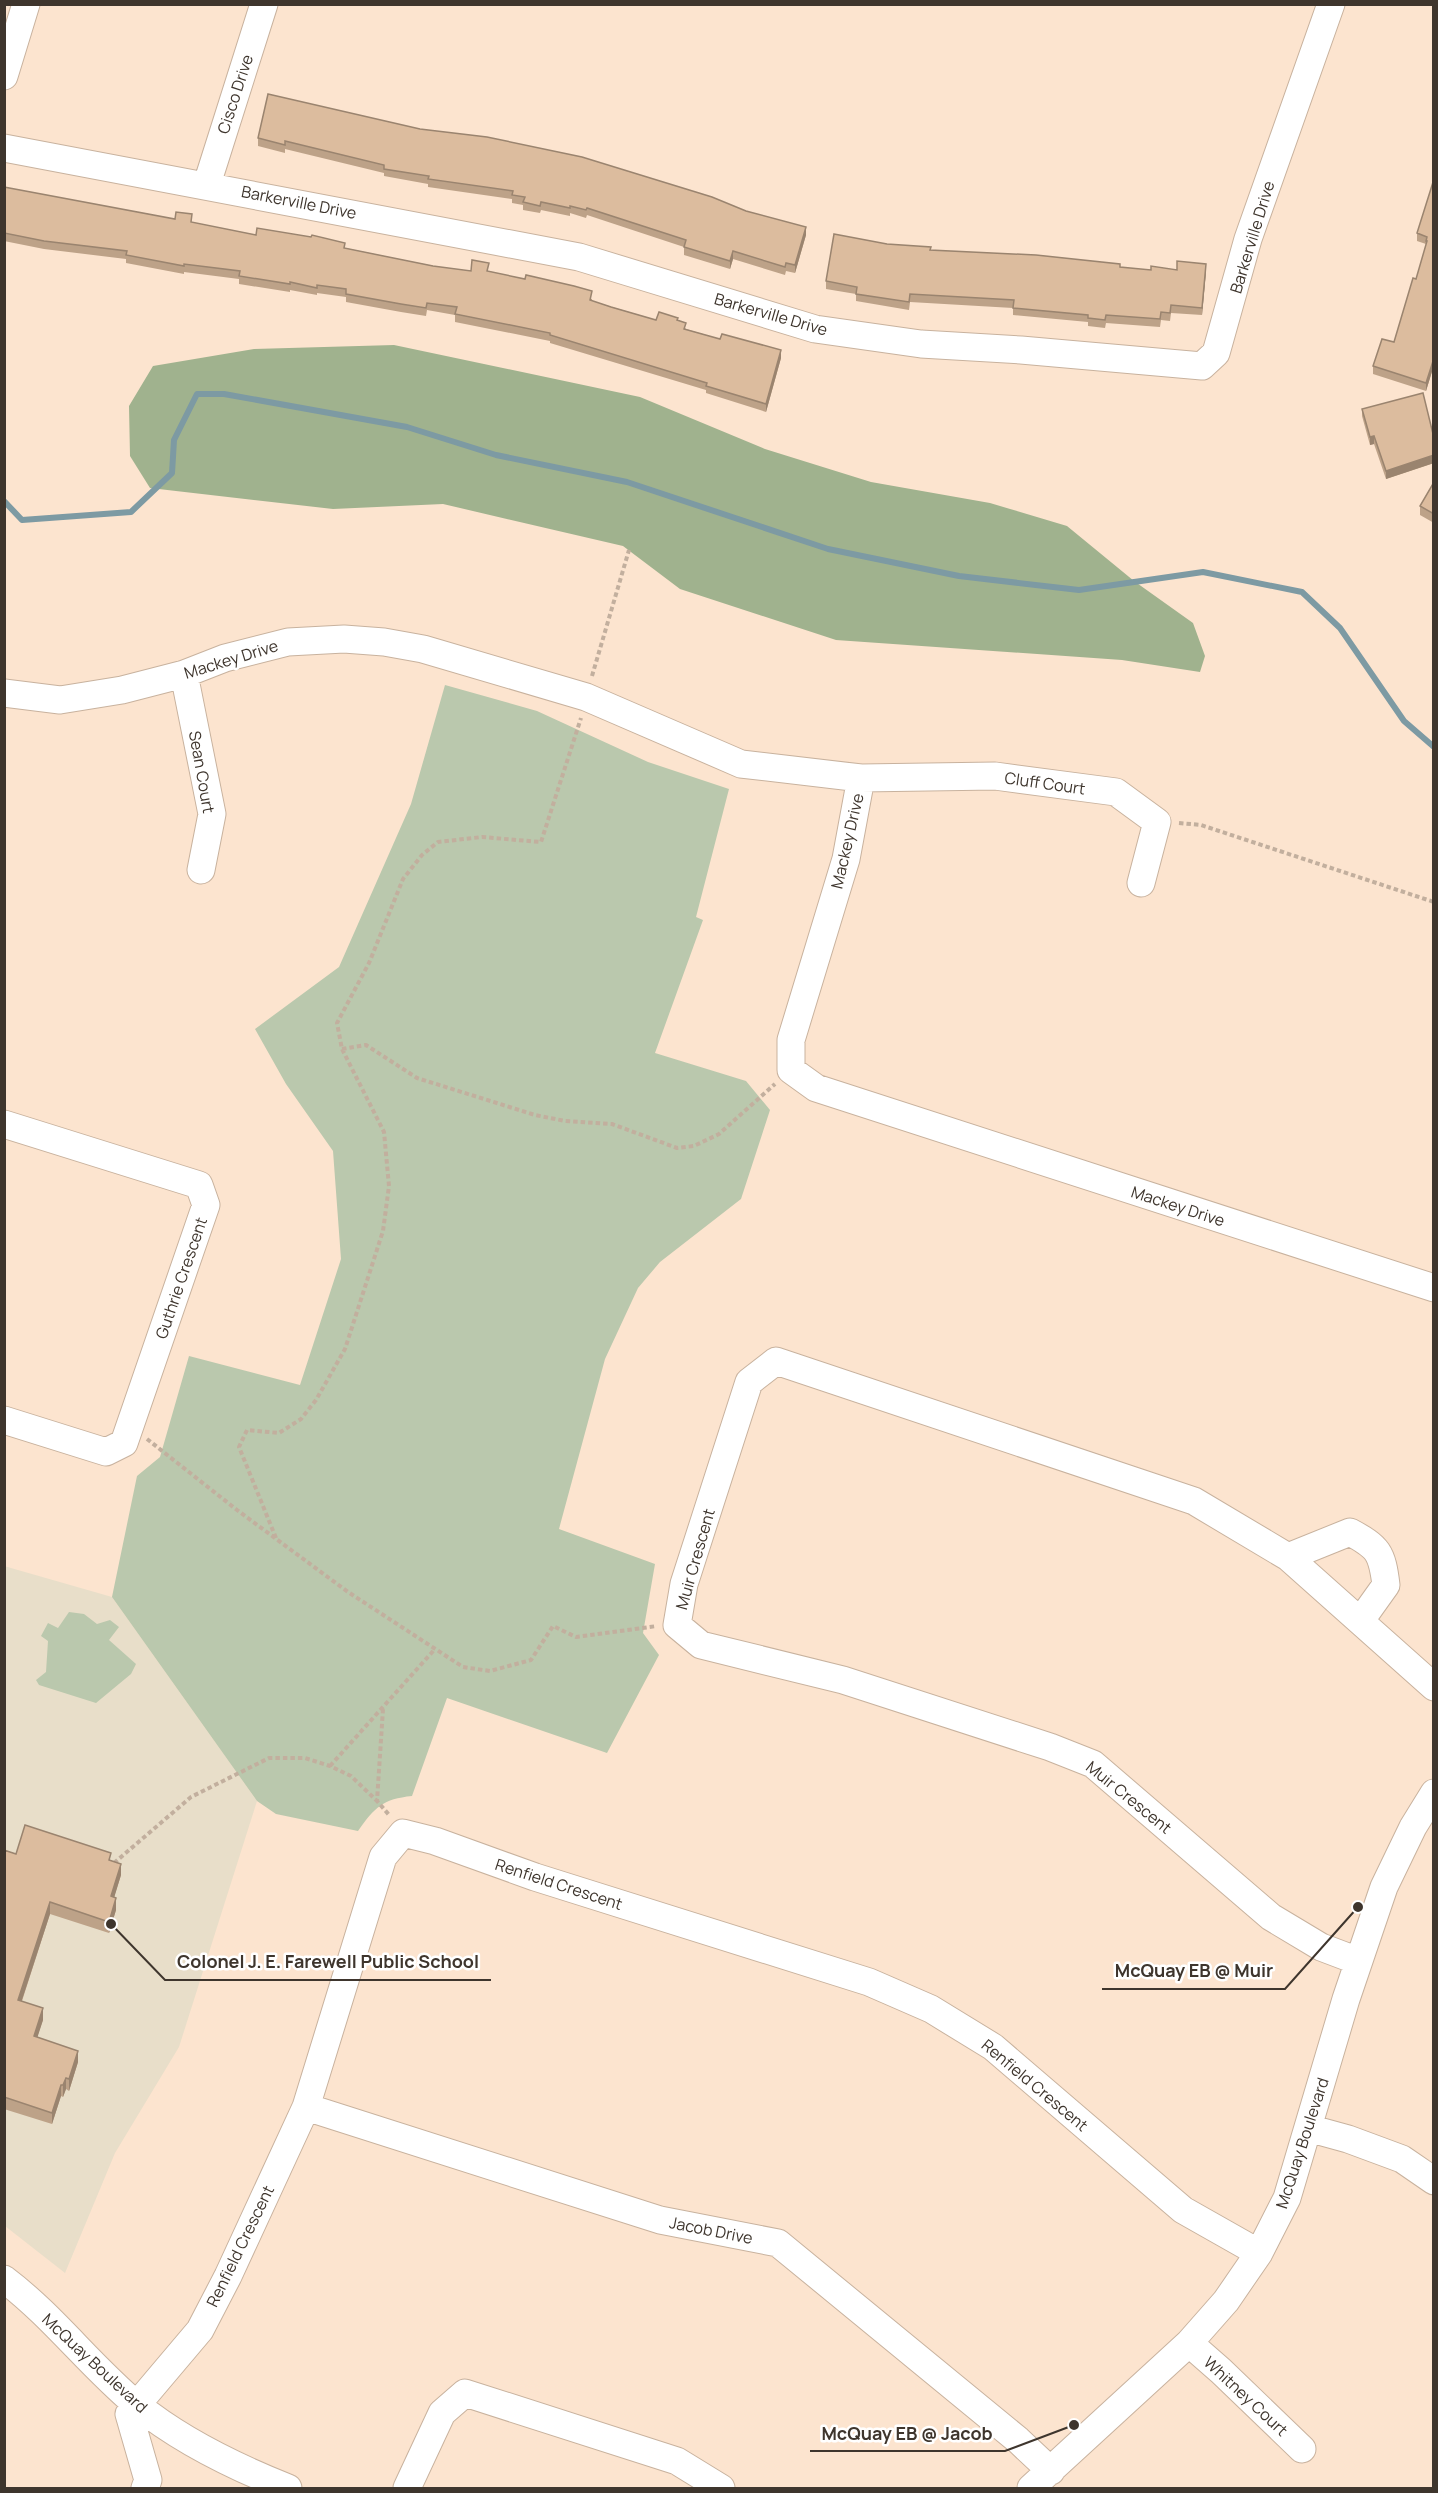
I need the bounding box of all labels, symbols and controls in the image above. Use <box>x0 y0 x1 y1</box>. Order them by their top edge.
street label: Cisco Drive <box>212 51 258 137</box>
street label: Barkerville Drive <box>1224 178 1280 296</box>
street label: Barkerville Drive <box>240 180 358 224</box>
street label: Barkerville Drive <box>712 287 830 341</box>
street label: Mackey Drive <box>181 634 281 684</box>
street label: Sean Court <box>184 729 220 815</box>
street label: Cluff Court <box>1003 766 1087 800</box>
street label: Mackey Drive <box>825 791 869 891</box>
street label: Mackey Drive <box>1128 1181 1228 1231</box>
street label: Guthrie Crescent <box>150 1214 212 1342</box>
street label: Muir Crescent <box>670 1506 720 1612</box>
street label: Muir Crescent <box>1082 1756 1176 1838</box>
street label: Renfield Crescent <box>493 1853 625 1915</box>
callout: Colonel J. E. Farewell Public School <box>165 1944 491 1980</box>
text: Colonel J. E. Farewell Public School <box>177 1949 479 1973</box>
callout: McQuay EB @ Muir <box>1102 1953 1285 1989</box>
text: McQuay EB @ Muir <box>1115 1958 1273 1982</box>
street label: Renfield Crescent <box>977 2034 1093 2136</box>
street label: McQuay Boulevard <box>1270 2075 1334 2211</box>
street label: Renfield Crescent <box>201 2182 279 2310</box>
street label: Jacob Drive <box>667 2211 755 2249</box>
street label: McQuay Boulevard <box>38 2308 152 2418</box>
street label: Whitney Court <box>1199 2351 1293 2441</box>
callout: McQuay EB @ Jacob <box>810 2415 1005 2451</box>
text: McQuay EB @ Jacob <box>821 2421 993 2445</box>

